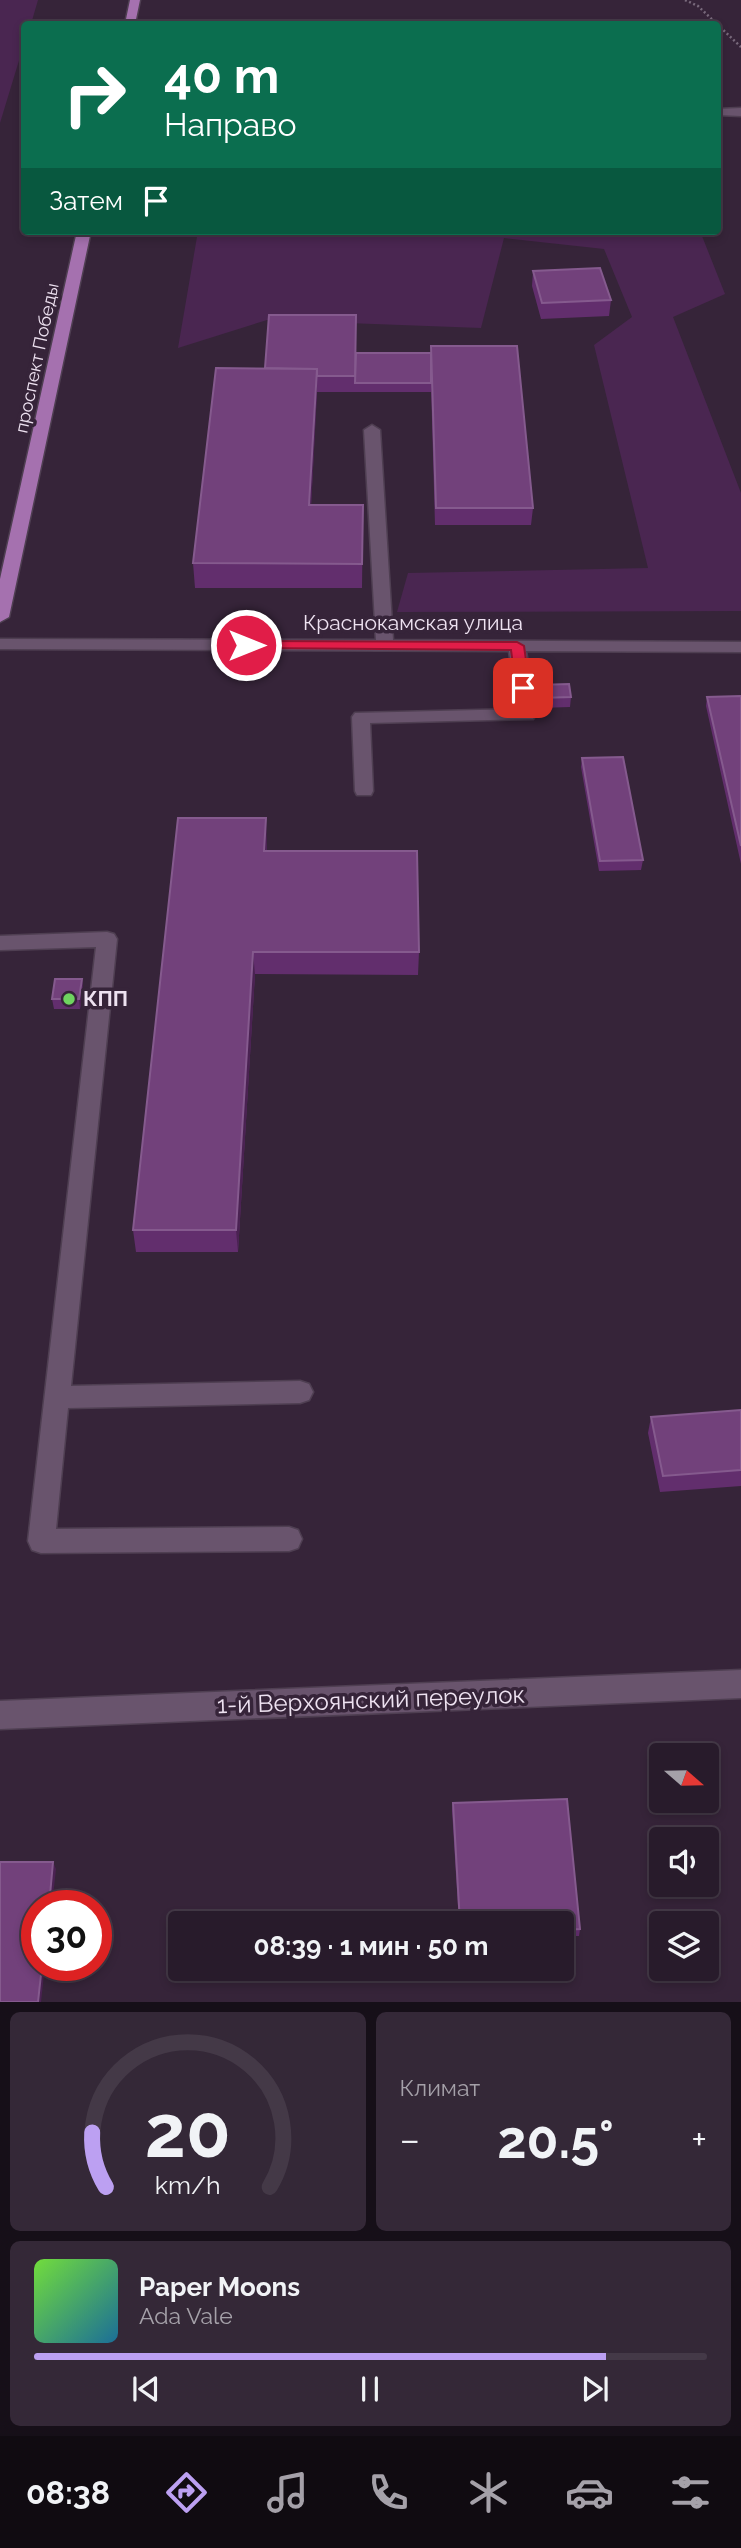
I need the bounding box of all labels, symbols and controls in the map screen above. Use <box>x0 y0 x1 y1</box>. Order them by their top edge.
text: 40 m <box>164 47 279 104</box>
icon: right <box>49 49 140 140</box>
text: Направо <box>164 106 296 143</box>
icon: arrive <box>137 182 175 220</box>
text: Затем <box>49 186 123 216</box>
street label: проспект Победы <box>10 281 63 435</box>
position arrow <box>209 608 283 682</box>
street label: Краснокамская улица <box>303 610 523 635</box>
pin <box>493 658 553 718</box>
icon: arrive <box>504 669 542 707</box>
place label: КПП <box>83 986 128 1011</box>
marker: КПП <box>61 991 77 1007</box>
street label: 1-й Верхоянский переулок <box>216 1680 525 1719</box>
north arrow <box>649 1743 719 1813</box>
map controls <box>649 1743 719 1981</box>
button: sound <box>649 1827 719 1897</box>
speed limit sign: 30 <box>21 1890 112 1981</box>
button: layers <box>649 1911 719 1981</box>
text: 08:39 · 1 мин · 50 m <box>253 1931 489 1961</box>
text: Климат <box>400 2074 480 2101</box>
text: 20 <box>145 2090 231 2175</box>
text: 20.5° <box>497 2109 614 2170</box>
text: − <box>400 2117 420 2162</box>
text: + <box>691 2117 707 2162</box>
text: km/h <box>155 2170 221 2200</box>
text: Paper Moons <box>139 2272 300 2302</box>
text: Ada Vale <box>139 2302 233 2329</box>
icon: previous <box>127 2370 165 2408</box>
icon: pause <box>351 2370 389 2408</box>
icon: next <box>576 2370 614 2408</box>
icon: directions <box>162 2468 211 2517</box>
icon: music <box>263 2468 312 2517</box>
icon: phone <box>364 2468 413 2517</box>
icon: climate <box>464 2468 513 2517</box>
icon: car <box>565 2468 614 2517</box>
icon: filters <box>666 2468 715 2517</box>
text: 08:38 <box>26 2474 110 2511</box>

